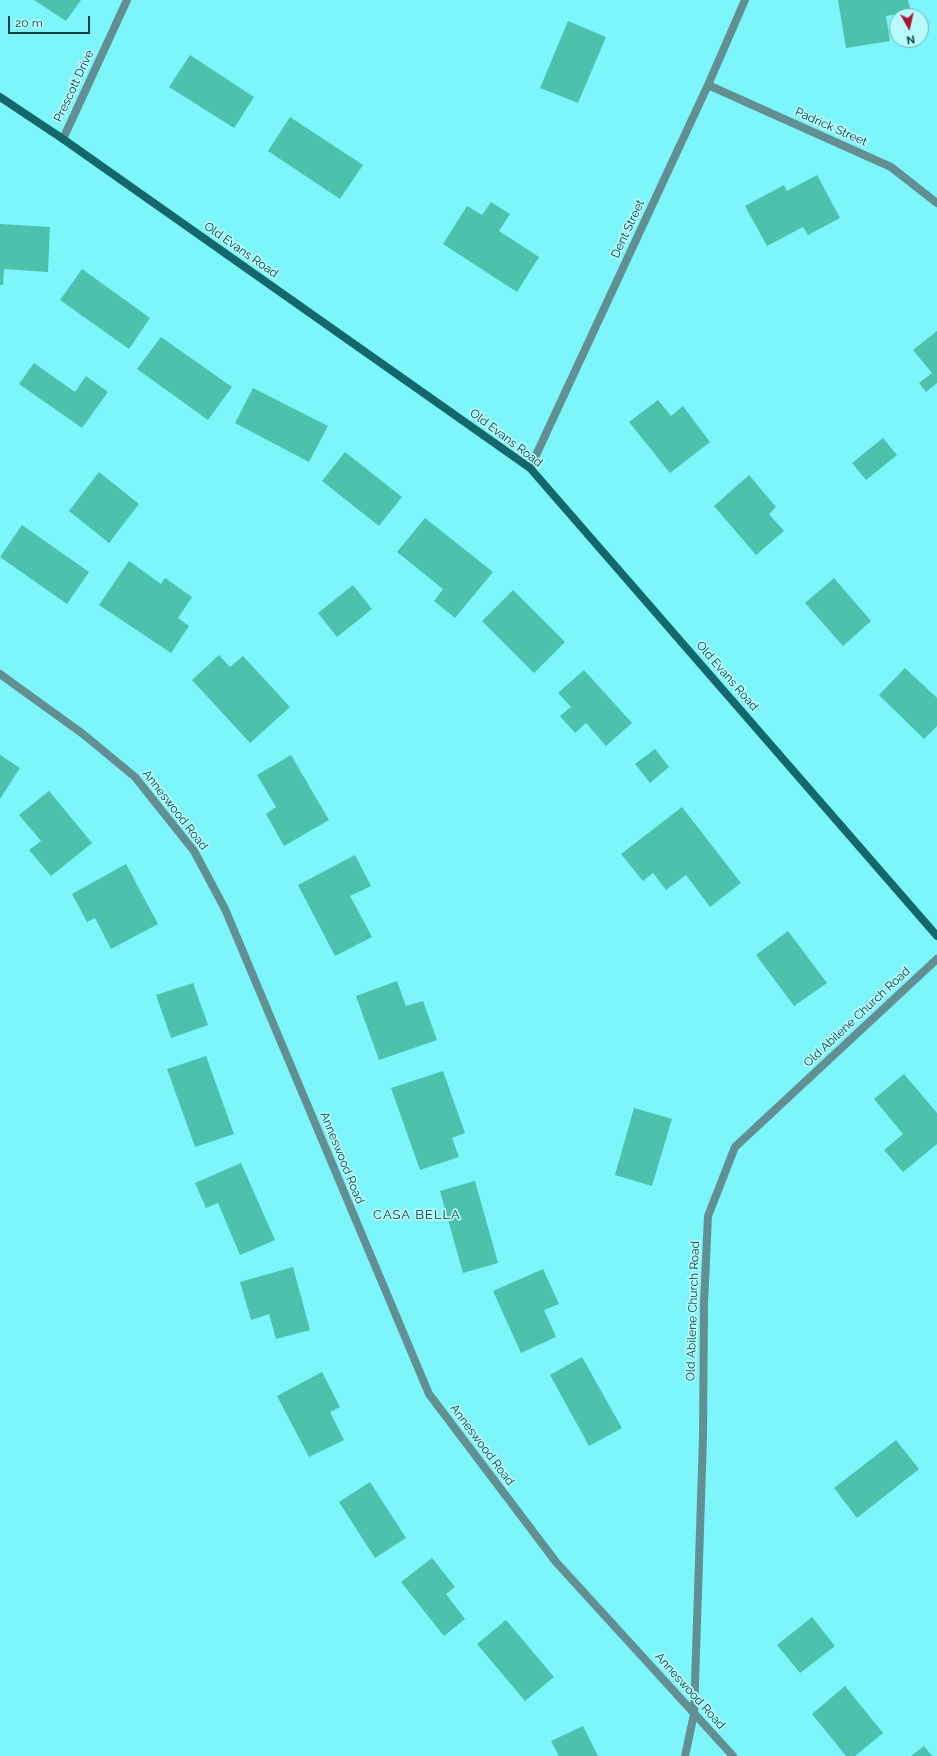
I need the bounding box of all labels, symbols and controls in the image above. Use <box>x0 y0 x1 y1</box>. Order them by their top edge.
scale bar <box>10 8 92 34</box>
north arrow <box>889 8 929 48</box>
text: 20 m <box>15 16 43 30</box>
text: N <box>906 32 916 46</box>
street label: Prescott Drive <box>51 48 97 124</box>
street label: Padrick Street <box>793 105 869 149</box>
street label: Dent Street <box>608 197 648 261</box>
street label: Old Evans Road <box>201 219 281 281</box>
street label: Old Evans Road <box>467 406 545 470</box>
street label: Old Evans Road <box>693 638 761 714</box>
street label: Anneswood Road <box>139 767 211 853</box>
street label: Old Abilene Church Road <box>801 964 913 1070</box>
street label: Anneswood Road <box>317 1110 367 1206</box>
district label: CASA BELLA <box>373 1207 461 1223</box>
street label: Old Abilene Church Road <box>683 1241 703 1381</box>
street label: Anneswood Road <box>447 1402 517 1488</box>
street label: Anneswood Road <box>652 1650 728 1732</box>

